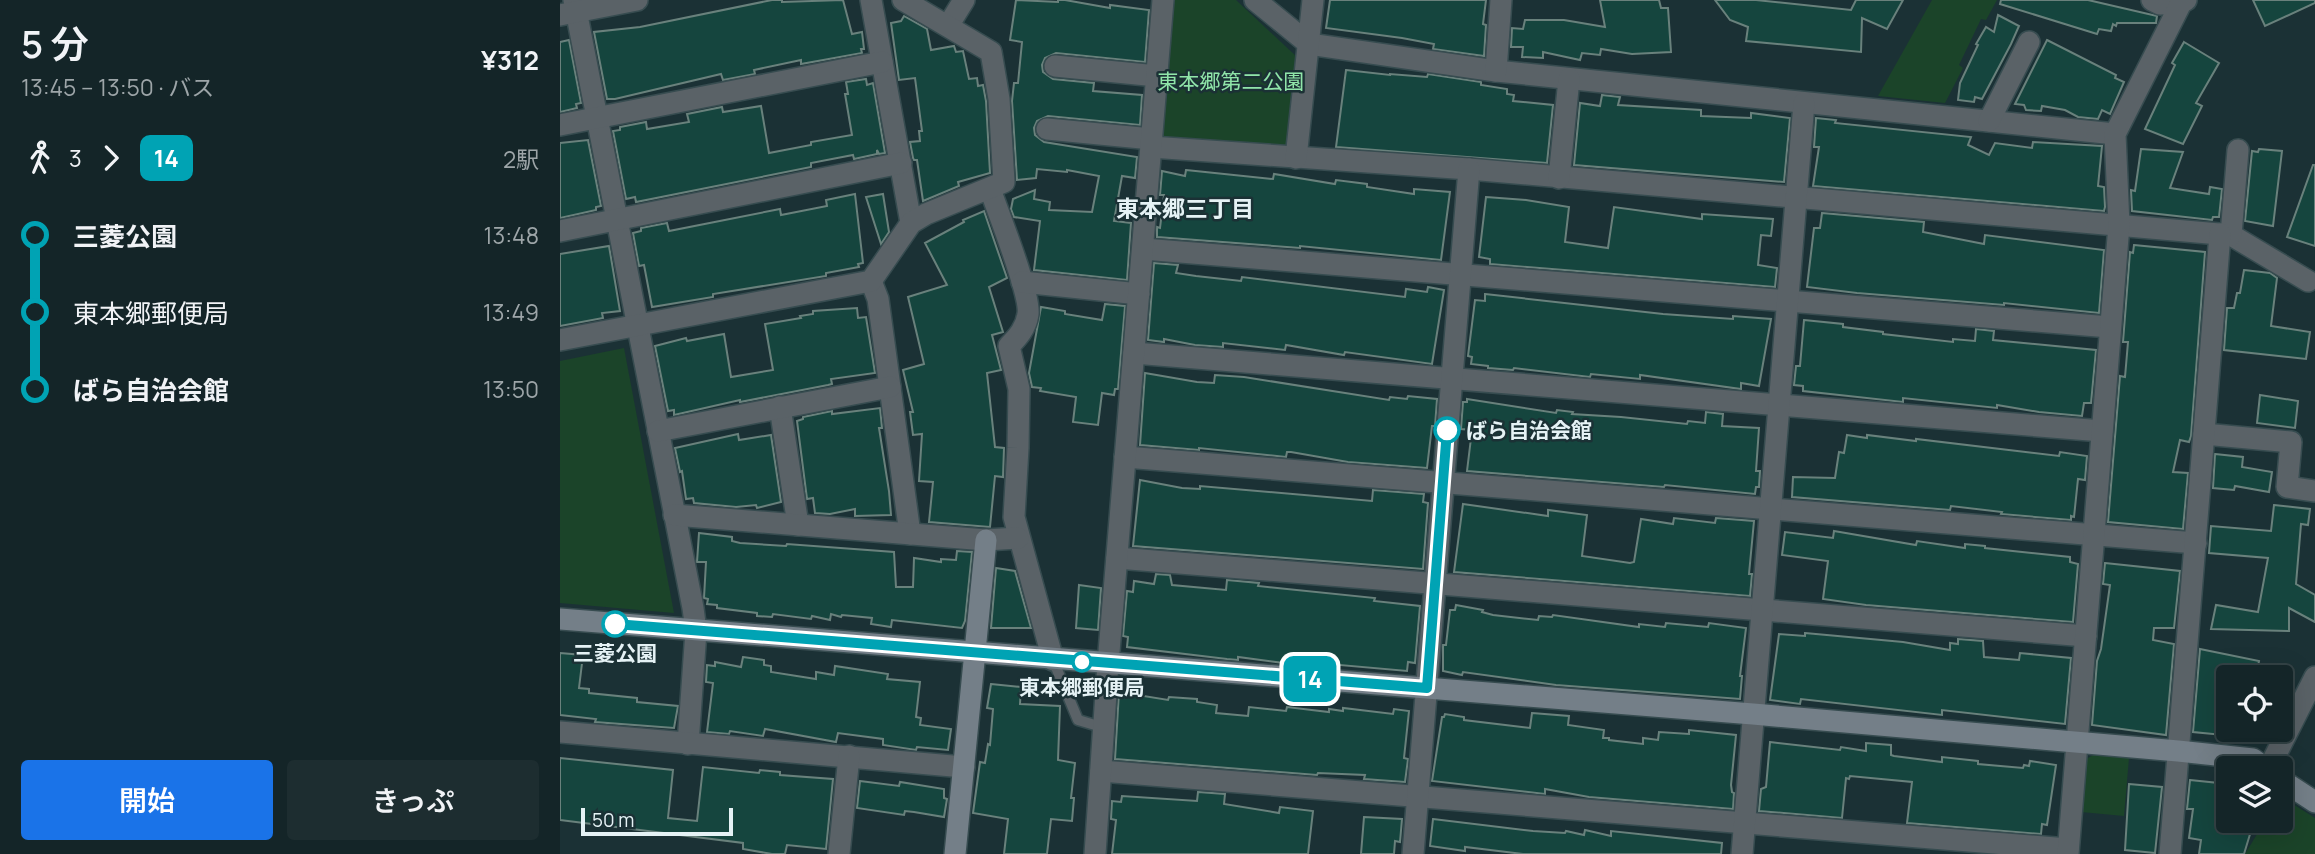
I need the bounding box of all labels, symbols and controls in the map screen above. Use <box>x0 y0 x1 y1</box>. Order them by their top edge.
text: 5 分 <box>21 17 89 69</box>
text: ¥312 <box>481 42 539 78</box>
park label: 東本郷第二公園 <box>1158 67 1305 95</box>
text: 13:45 – 13:50 · バス <box>21 71 214 103</box>
icon: walk <box>21 139 59 177</box>
icon: forward <box>92 139 130 177</box>
text: 14 <box>154 141 179 174</box>
text: 3 <box>69 142 82 174</box>
text: 2駅 <box>503 143 539 175</box>
district label: 東本郷三丁目 <box>1116 192 1254 224</box>
text: 三菱公園 <box>73 218 177 254</box>
text: 13:48 <box>484 219 539 251</box>
text: 東本郷郵便局 <box>73 295 229 331</box>
text: 13:49 <box>483 296 539 328</box>
text: ばら自治会館 <box>73 372 229 408</box>
text: 13:50 <box>483 373 539 405</box>
place label: ばら自治会館 <box>1466 416 1592 444</box>
marker: ばら自治会館 <box>1434 417 1460 443</box>
marker: 三菱公園 <box>602 611 628 637</box>
place label: 三菱公園 <box>573 639 657 667</box>
marker: 東本郷郵便局 <box>1072 652 1092 672</box>
line badge: 14 <box>1278 656 1342 702</box>
text: 14 <box>1297 662 1323 695</box>
map controls <box>2216 665 2293 833</box>
button: locate <box>2216 665 2293 742</box>
place label: 東本郷郵便局 <box>1019 673 1145 701</box>
button: layers <box>2216 756 2293 833</box>
button: 開始 <box>21 760 273 840</box>
button: きっぷ <box>287 760 539 840</box>
scale bar <box>581 805 733 837</box>
text: 50 m <box>592 807 634 833</box>

